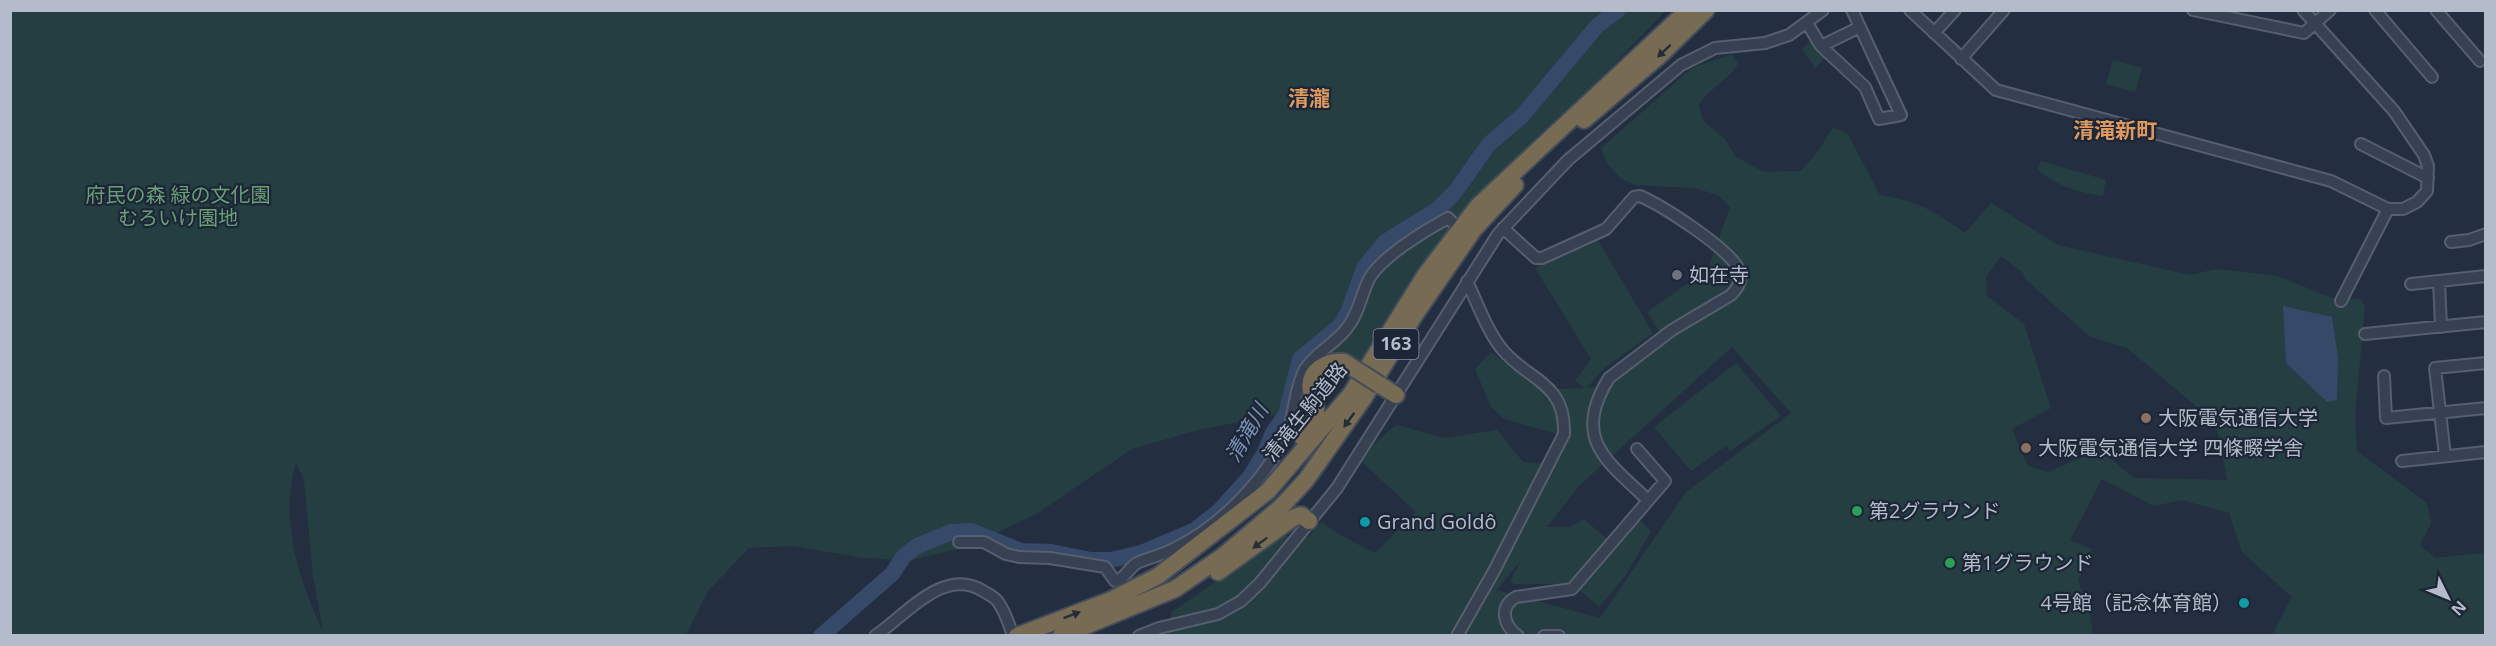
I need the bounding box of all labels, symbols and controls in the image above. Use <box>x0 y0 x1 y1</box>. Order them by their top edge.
one-way arrow <box>1657 44 1672 57</box>
district label: 清瀧 <box>1288 84 1330 112</box>
district label: 清滝新町 <box>2073 116 2157 144</box>
park label: 府民の森 緑の文化園 むろいけ園地 <box>85 181 271 231</box>
place label: 如在寺 <box>1689 261 1749 288</box>
marker: 如在寺 <box>1670 268 1684 282</box>
road number: 163 <box>1374 329 1418 359</box>
street label: 清滝生駒道路 <box>1256 357 1353 467</box>
water label: 清滝川 <box>1218 396 1275 467</box>
place label: 大阪電気通信大学 <box>2158 404 2318 431</box>
marker: 大阪電気通信大学 <box>2139 411 2153 425</box>
one-way arrow <box>1343 412 1355 427</box>
place label: 大阪電気通信大学 四條畷学舎 <box>2038 434 2303 461</box>
marker: 大阪電気通信大学 四條畷学舎 <box>2019 441 2033 455</box>
place label: 第2グラウンド <box>1869 497 2000 524</box>
marker: 第2グラウンド <box>1850 504 1864 518</box>
place label: Grand Goldô <box>1377 508 1496 535</box>
marker: Grand Goldô <box>1358 515 1372 529</box>
one-way arrow <box>1253 536 1268 548</box>
place label: 第1グラウンド <box>1962 549 2093 576</box>
marker: 第1グラウンド <box>1943 556 1957 570</box>
north arrow <box>2418 568 2478 628</box>
place label: 4号館（記念体育館） <box>2041 589 2232 616</box>
marker: 4号館（記念体育館） <box>2237 596 2251 610</box>
text: N <box>2446 596 2471 620</box>
one-way arrow <box>1063 610 1081 619</box>

